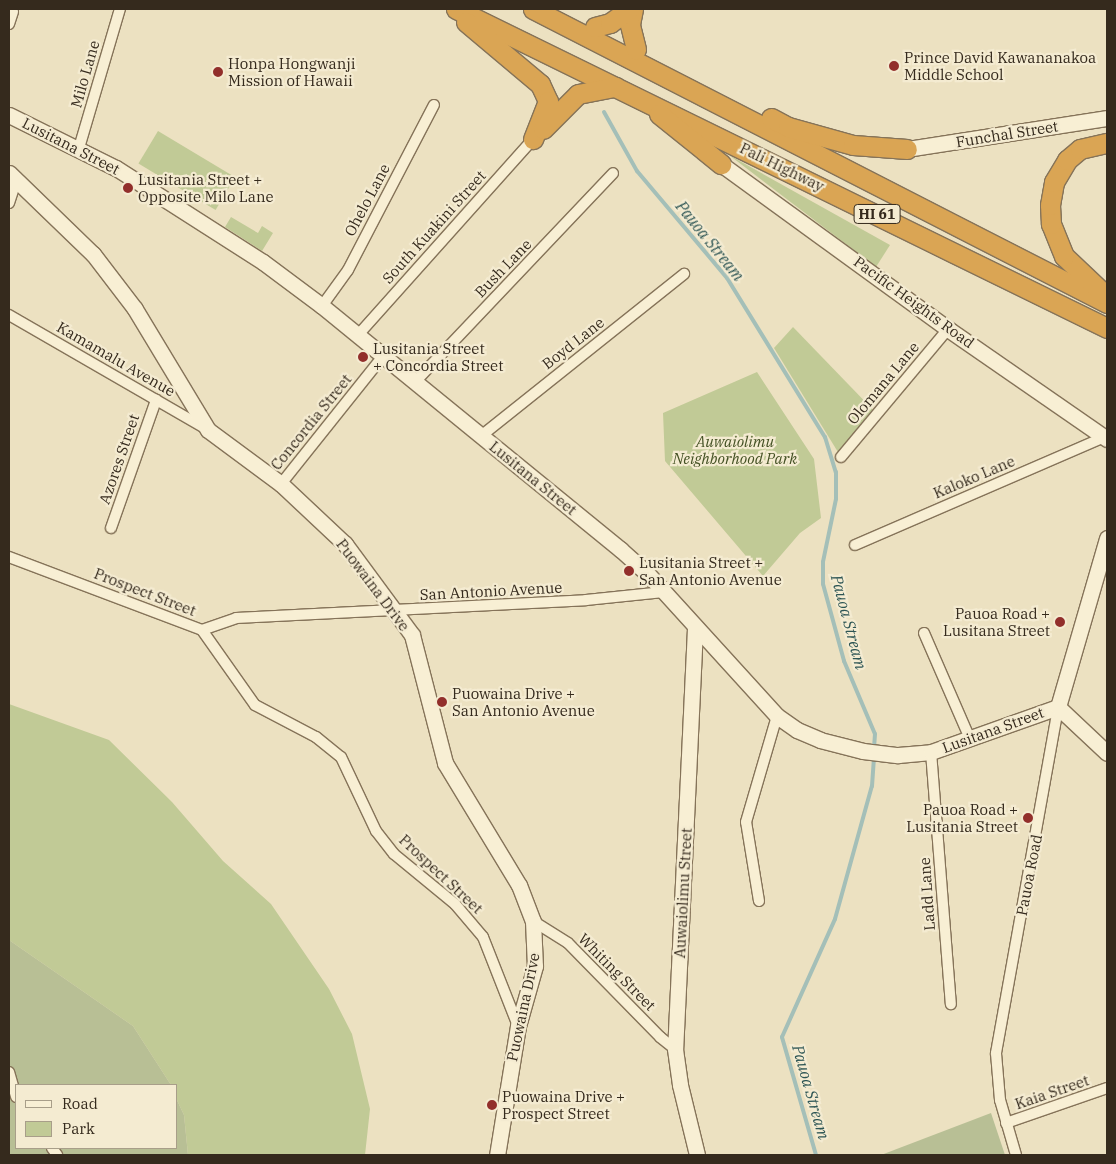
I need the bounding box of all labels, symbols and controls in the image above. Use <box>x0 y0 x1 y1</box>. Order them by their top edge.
street label: Milo Lane <box>67 38 103 110</box>
place label: Prince David Kawananakoa Middle School <box>904 48 1096 83</box>
place label: Honpa Hongwanji Mission of Hawaii <box>228 54 356 89</box>
marker: Prince David Kawananakoa Middle School <box>888 60 900 72</box>
marker: Honpa Hongwanji Mission of Hawaii <box>212 66 224 78</box>
street label: Lusitana Street <box>19 114 123 178</box>
street label: Funchal Street <box>955 117 1059 151</box>
street label: Pali Highway <box>737 139 827 195</box>
street label: Ohelo Lane <box>340 161 394 239</box>
street label: South Kuakini Street <box>379 167 489 287</box>
place label: Lusitania Street + Opposite Milo Lane <box>138 170 274 205</box>
marker: Lusitania Street + Opposite Milo Lane <box>122 182 134 194</box>
water label: Pauoa Stream <box>672 197 748 285</box>
road number: HI 61 <box>853 202 901 225</box>
street label: Bush Lane <box>471 235 535 301</box>
street label: Pacific Heights Road <box>850 252 978 352</box>
street label: Boyd Lane <box>538 313 608 373</box>
street label: Kamamalu Avenue <box>54 318 178 400</box>
street label: Olomana Lane <box>843 338 923 428</box>
place label: Lusitania Street + Concordia Street <box>373 339 503 374</box>
marker: Lusitania Street + Concordia Street <box>357 351 369 363</box>
street label: Concordia Street <box>267 370 355 474</box>
street label: Azores Street <box>95 412 143 506</box>
park label: Auwaiolimu Neighborhood Park <box>673 432 797 467</box>
street label: Lusitana Street <box>486 437 580 519</box>
street label: Kaloko Lane <box>931 452 1017 502</box>
street label: Puowaina Drive <box>333 535 413 635</box>
place label: Lusitania Street + San Antonio Avenue <box>639 553 782 588</box>
street label: Prospect Street <box>92 564 198 620</box>
marker: Lusitania Street + San Antonio Avenue <box>623 565 635 577</box>
water label: Pauoa Stream <box>827 572 871 672</box>
street label: San Antonio Avenue <box>419 578 563 604</box>
place label: Pauoa Road + Lusitana Street <box>943 604 1050 639</box>
marker: Pauoa Road + Lusitana Street <box>1054 616 1066 628</box>
place label: Puowaina Drive + San Antonio Avenue <box>452 684 595 719</box>
marker: Puowaina Drive + San Antonio Avenue <box>436 696 448 708</box>
street label: Lusitana Street <box>940 703 1046 757</box>
place label: Pauoa Road + Lusitania Street <box>906 800 1018 835</box>
marker: Pauoa Road + Lusitania Street <box>1022 812 1034 824</box>
street label: Auwaiolimu Street <box>671 827 695 959</box>
street label: Prospect Street <box>395 831 487 917</box>
street label: Pauoa Road <box>1012 833 1046 917</box>
street label: Ladd Lane <box>915 857 939 931</box>
street label: Whiting Street <box>575 930 659 1014</box>
street label: Puowaina Drive <box>503 951 543 1063</box>
water label: Pauoa Stream <box>788 1042 834 1142</box>
street label: Kaia Street <box>1013 1071 1091 1113</box>
legend <box>15 1084 178 1149</box>
place label: Puowaina Drive + Prospect Street <box>502 1087 625 1122</box>
text: Road <box>62 1094 98 1113</box>
marker: Puowaina Drive + Prospect Street <box>486 1099 498 1111</box>
text: Park <box>62 1119 95 1138</box>

